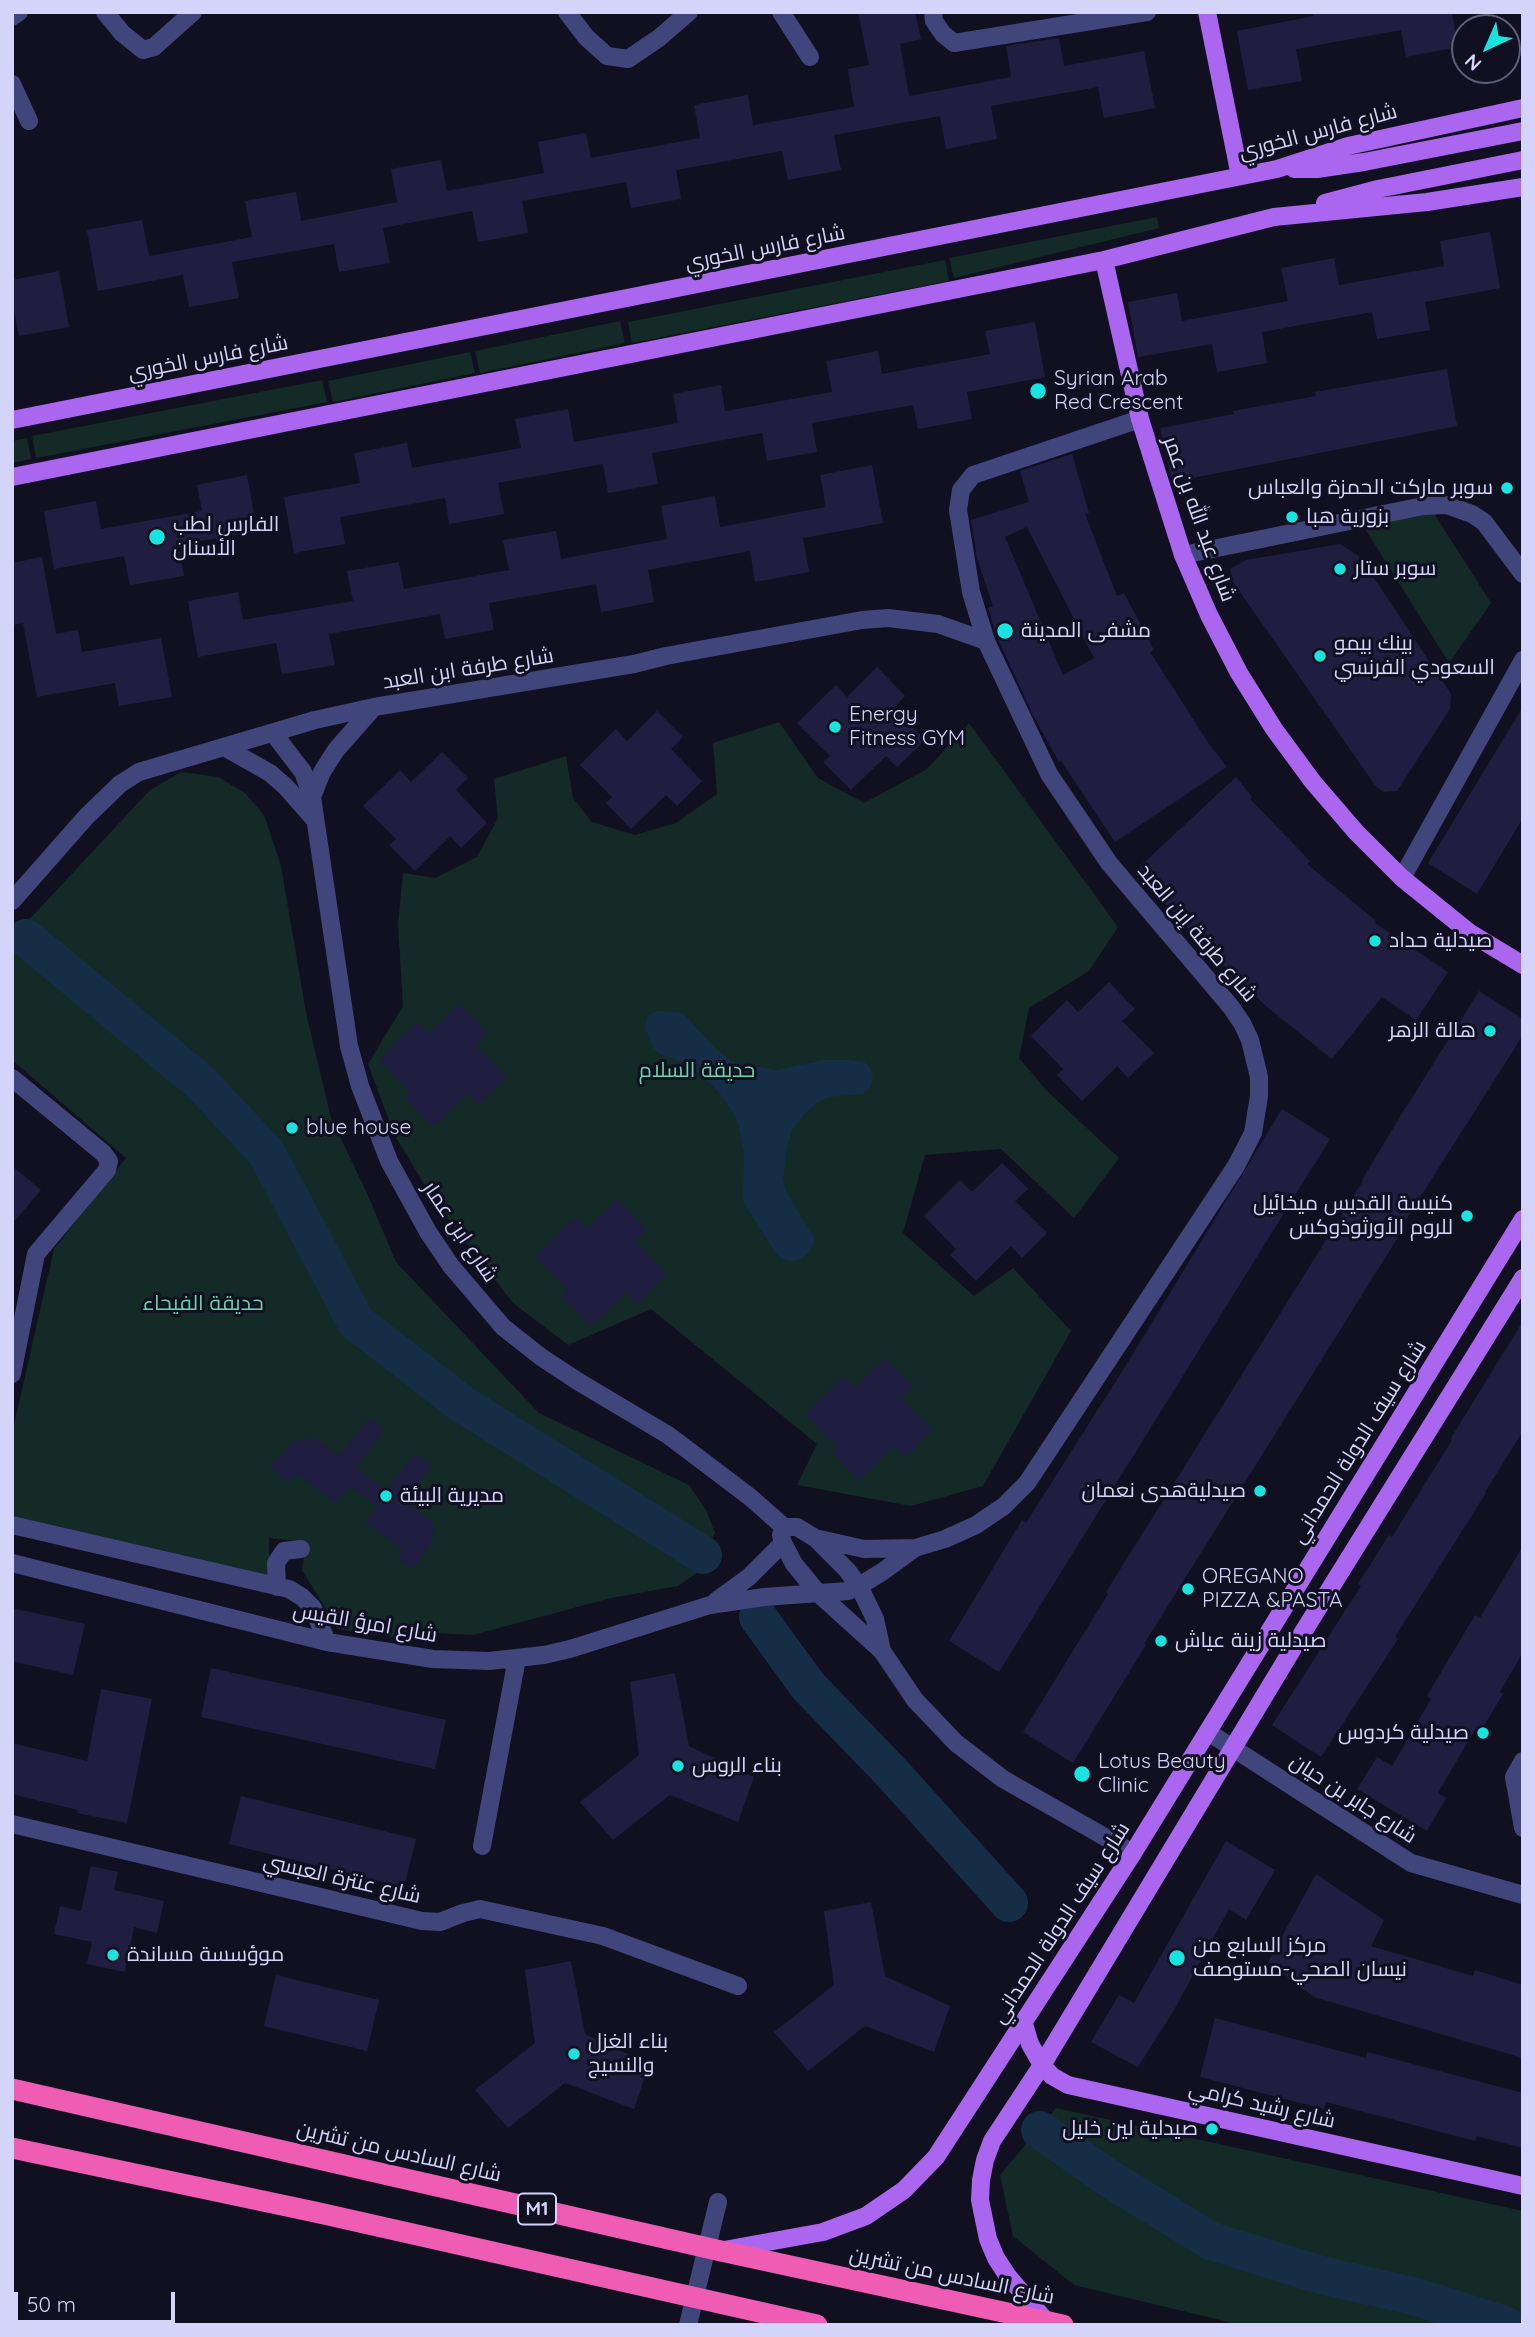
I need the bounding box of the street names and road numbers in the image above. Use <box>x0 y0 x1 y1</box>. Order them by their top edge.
street label: شارع فارس الخوري <box>1236 99 1400 165</box>
street label: شارع فارس الخوري <box>683 220 847 276</box>
street label: شارع فارس الخوري <box>126 330 290 386</box>
street label: شارع عبد الله بن عمر <box>1157 433 1241 605</box>
street label: شارع طرفة ابن العبد <box>381 643 555 695</box>
street label: شارع طرفة إبن العبد <box>1132 859 1262 1007</box>
street label: شارع ابن عمار <box>417 1177 503 1287</box>
street label: شارع سيف الدولة الحمداني <box>1286 1336 1432 1548</box>
street label: شارع امرؤ القيس <box>291 1598 439 1648</box>
street label: شارع جابر بن حيان <box>1285 1749 1421 1849</box>
street label: شارع سيف الدولة الحمداني <box>986 1818 1136 2028</box>
street label: شارع عنترة العبسي <box>261 1849 423 1909</box>
street label: شارع رشيد كرامي <box>1186 2076 1338 2134</box>
street label: شارع السادس من تشرين <box>294 2116 504 2188</box>
road number: M1 <box>518 2194 556 2224</box>
street label: شارع السادس من تشرين <box>847 2242 1057 2310</box>

